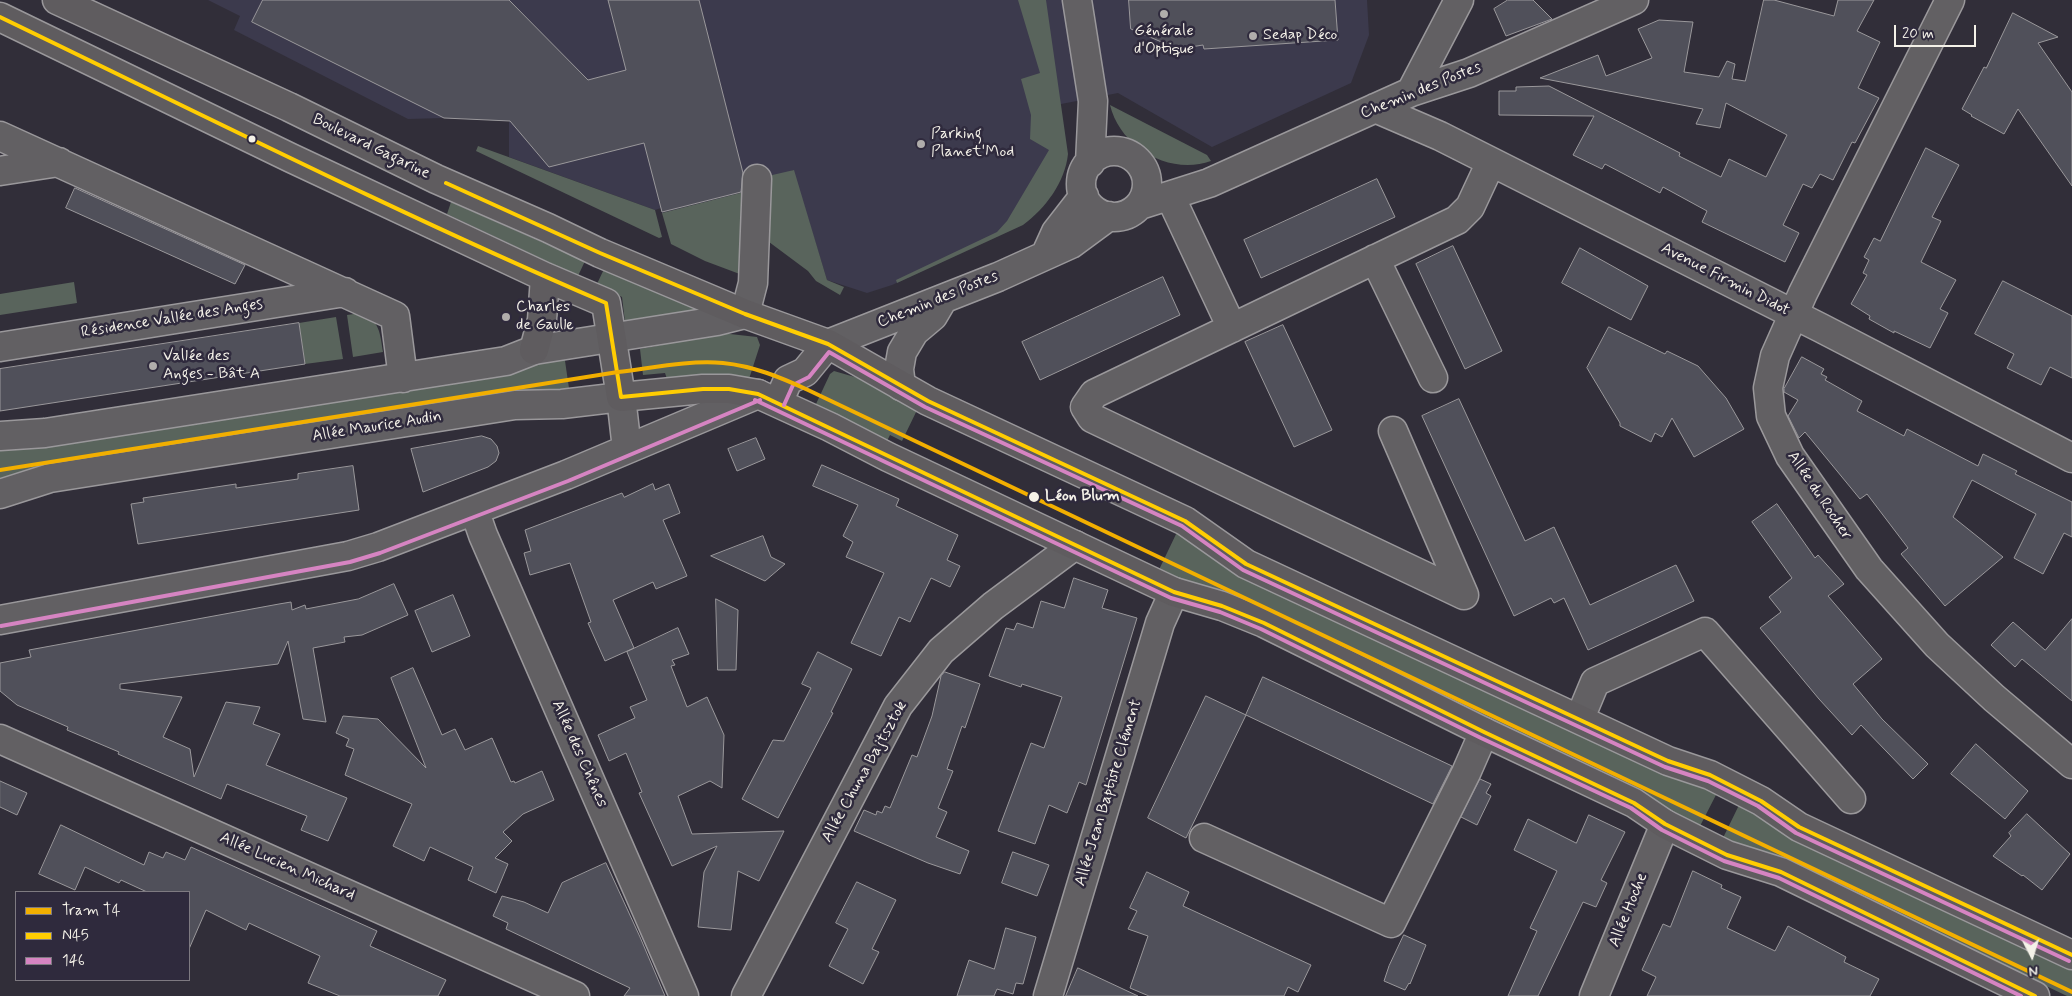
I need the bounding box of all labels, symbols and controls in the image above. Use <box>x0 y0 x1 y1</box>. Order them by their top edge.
marker: Générale d'Optique <box>1158 8 1170 20</box>
scale bar <box>1897 15 1980 47</box>
place label: Générale d'Optique <box>1134 22 1194 60</box>
text: 20 m <box>1902 24 1934 44</box>
place label: Sedap Déco <box>1263 26 1337 46</box>
marker: Sedap Déco <box>1247 30 1259 42</box>
street label: Chemin des Postes <box>1358 58 1484 124</box>
street label: Boulevard Gagarine <box>309 110 433 184</box>
place label: Parking Planet'Mod <box>931 125 1014 163</box>
unlabelled marker <box>247 134 257 144</box>
marker: Parking Planet'Mod <box>915 138 927 150</box>
street label: Avenue Firmin Didot <box>1657 239 1793 321</box>
street label: Chemin des Postes <box>875 267 1001 333</box>
street label: Résidence Vallée des Anges <box>80 295 264 343</box>
place label: Charles de Gaulle <box>516 298 574 336</box>
marker: Charles de Gaulle <box>500 311 512 323</box>
place label: Vallée des Anges - Bât A <box>163 347 260 385</box>
marker: Vallée des Anges - Bât A <box>147 360 159 372</box>
street label: Allée Maurice Audin <box>311 407 443 447</box>
street label: Allée du Rocher <box>1782 448 1856 544</box>
place label: Léon Blum <box>1045 487 1120 507</box>
marker: Léon Blum <box>1027 490 1041 504</box>
street label: Allée des Chênes <box>547 697 611 811</box>
street label: Allée Jean Baptiste Clément <box>1071 697 1147 889</box>
street label: Allée Chuna Bajtsztok <box>818 698 912 846</box>
street label: Allée Lucien Michard <box>216 829 358 905</box>
street label: Allée Hoche <box>1605 870 1653 950</box>
legend <box>15 891 190 981</box>
text: Tram T4 <box>62 901 120 921</box>
text: N45 <box>62 926 89 946</box>
north arrow <box>2007 931 2057 981</box>
text: 146 <box>62 951 85 971</box>
text: N <box>2028 962 2039 980</box>

